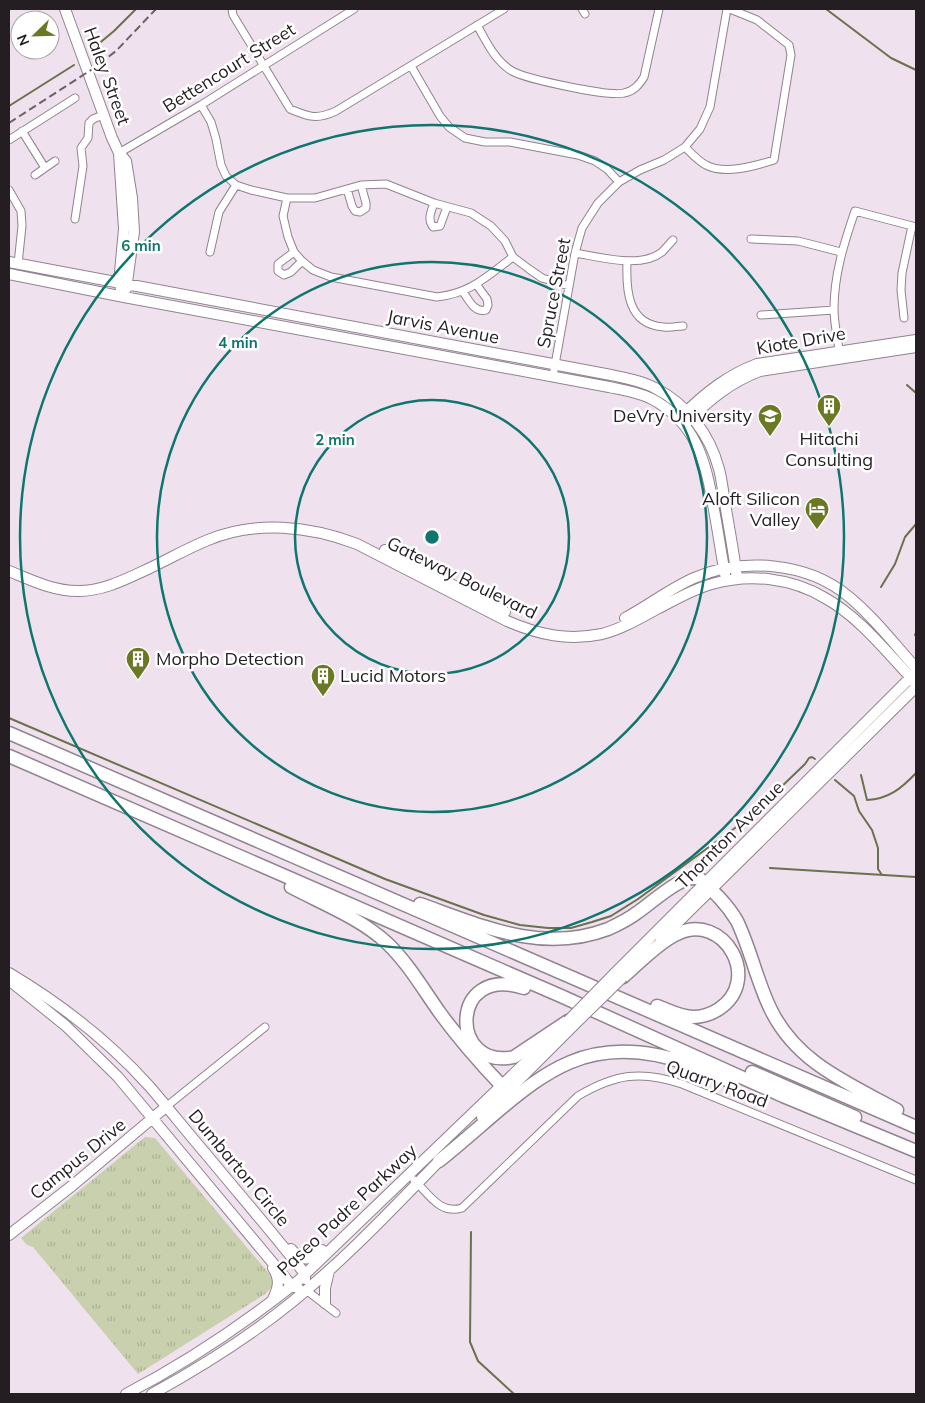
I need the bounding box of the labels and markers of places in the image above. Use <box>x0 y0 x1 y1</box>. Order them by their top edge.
building icon: Hitachi Consulting <box>816 393 842 427</box>
school or university icon: DeVry University <box>757 403 783 437</box>
place label: DeVry University <box>613 404 752 427</box>
place label: Hitachi Consulting <box>785 427 873 471</box>
place label: Aloft Silicon Valley <box>702 487 800 531</box>
hotel icon: Aloft Silicon Valley <box>804 496 830 530</box>
centre of rings <box>423 528 441 546</box>
building icon: Morpho Detection <box>125 646 151 680</box>
place label: Morpho Detection <box>156 647 304 670</box>
building icon: Lucid Motors <box>310 663 336 697</box>
place label: Lucid Motors <box>340 664 446 687</box>

